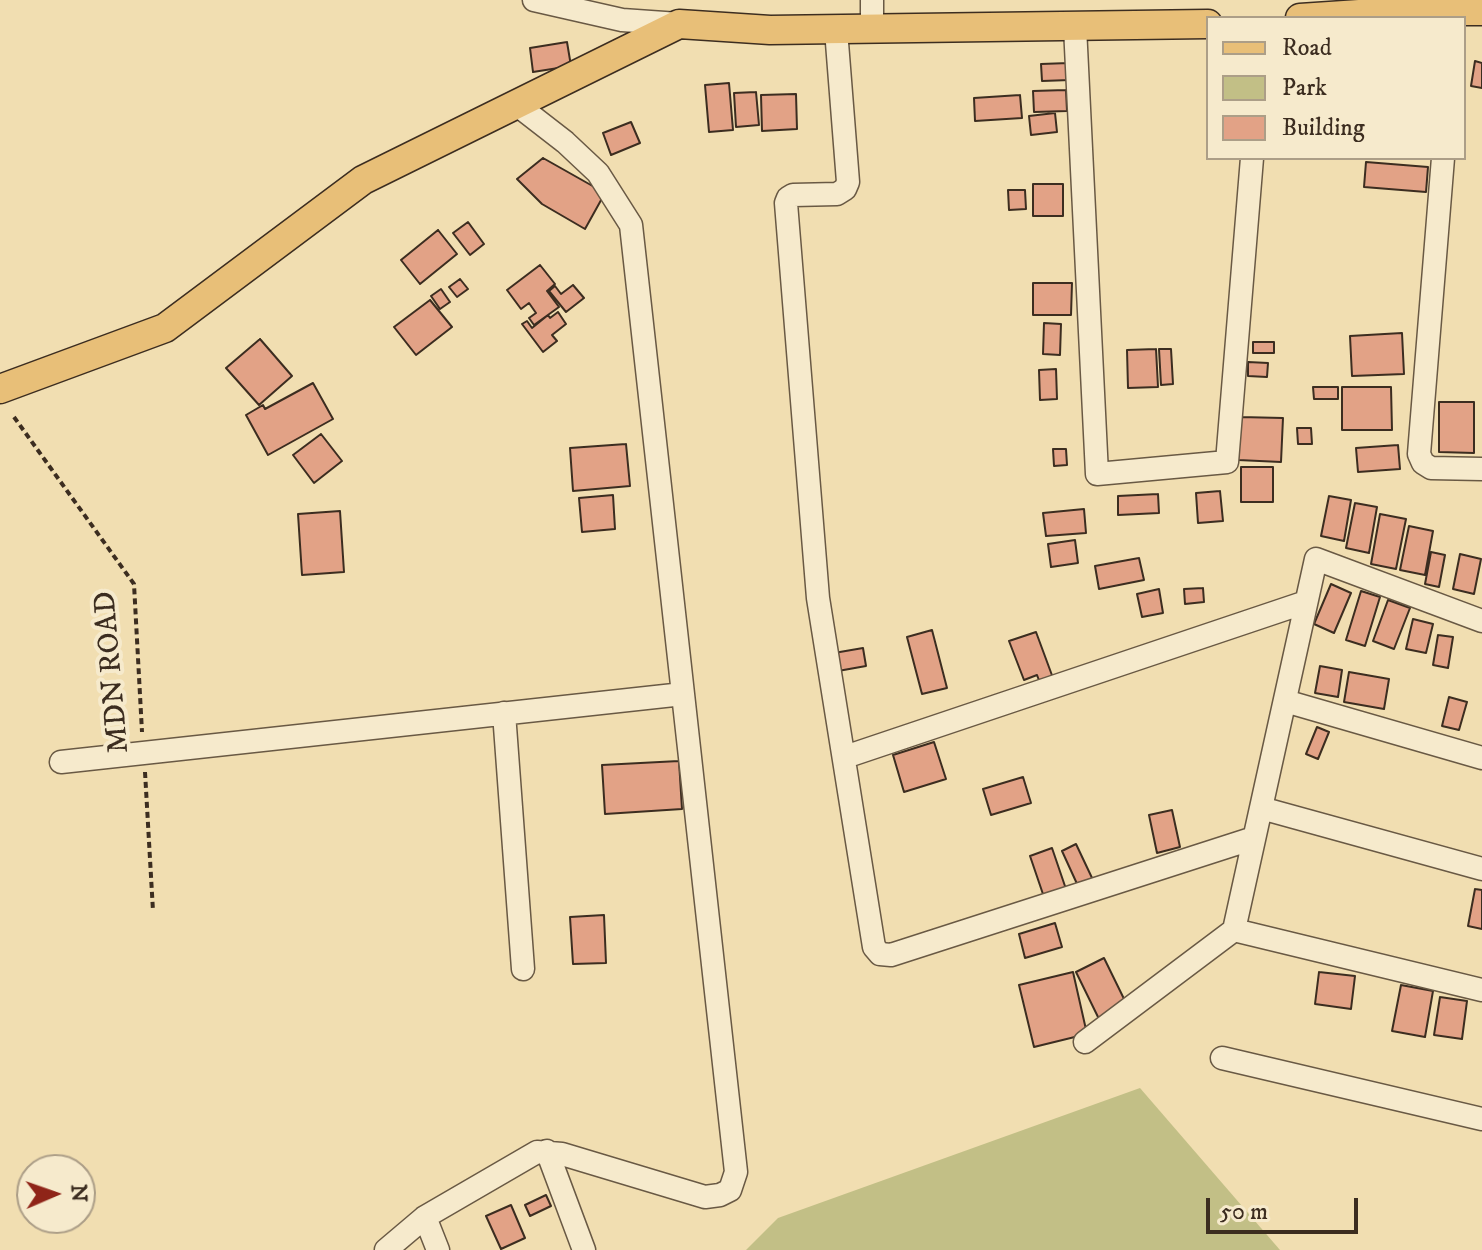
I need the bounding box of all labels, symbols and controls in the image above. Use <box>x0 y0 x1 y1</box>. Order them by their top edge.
legend <box>1206 16 1466 160</box>
text: Road <box>1282 33 1332 63</box>
text: Park <box>1282 73 1327 103</box>
text: Building <box>1282 113 1365 143</box>
street label: MDN ROAD <box>89 589 139 755</box>
north arrow <box>16 1154 96 1234</box>
scale bar <box>1210 1182 1362 1232</box>
text: N <box>65 1184 92 1203</box>
text: 50 m <box>1220 1197 1268 1227</box>

